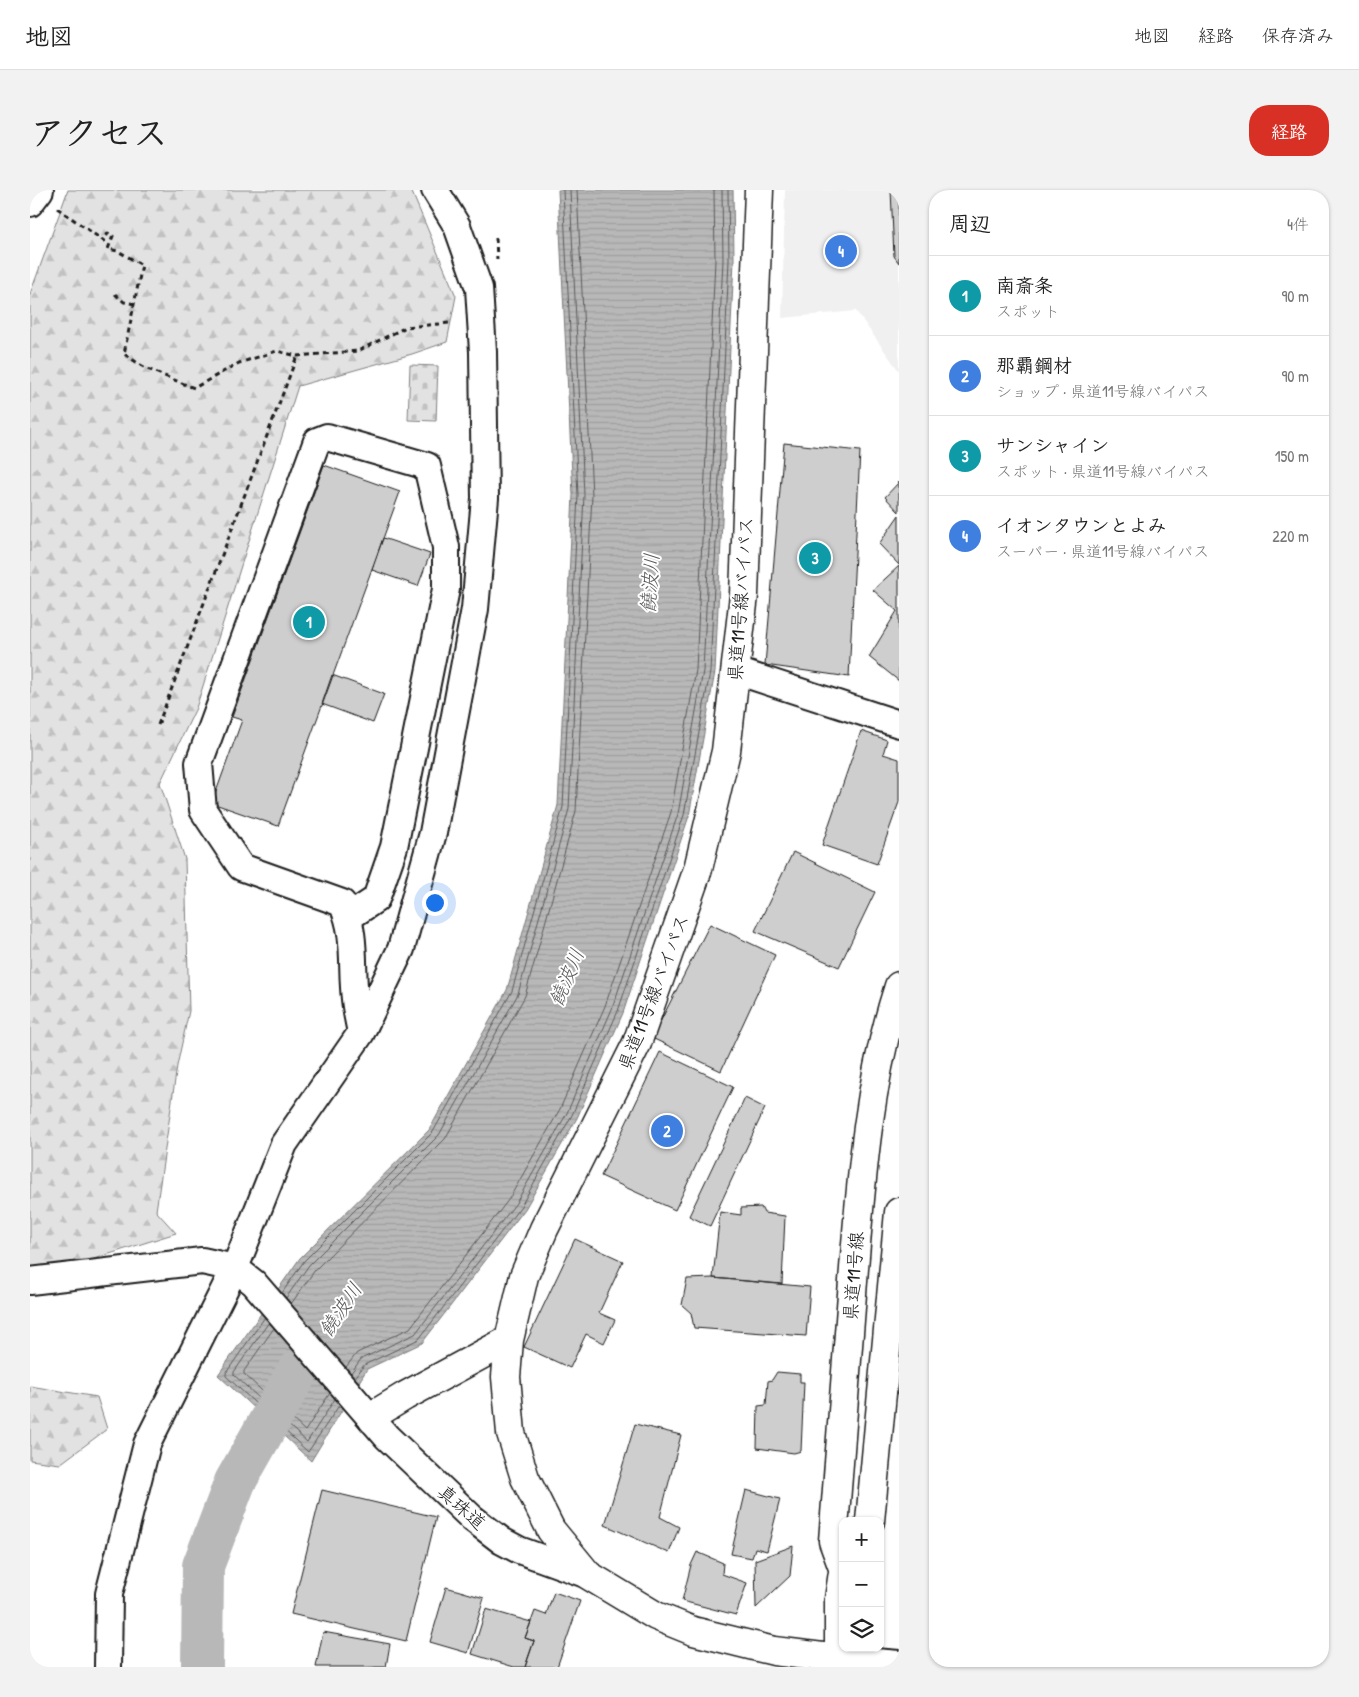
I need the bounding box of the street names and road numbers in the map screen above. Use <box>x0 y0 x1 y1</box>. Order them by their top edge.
street label: 県道11号線バイパス <box>721 516 759 682</box>
street label: 県道11号線バイパス <box>611 910 695 1074</box>
street label: 県道11号線 <box>837 1230 869 1322</box>
street label: 真珠道 <box>432 1478 492 1536</box>

